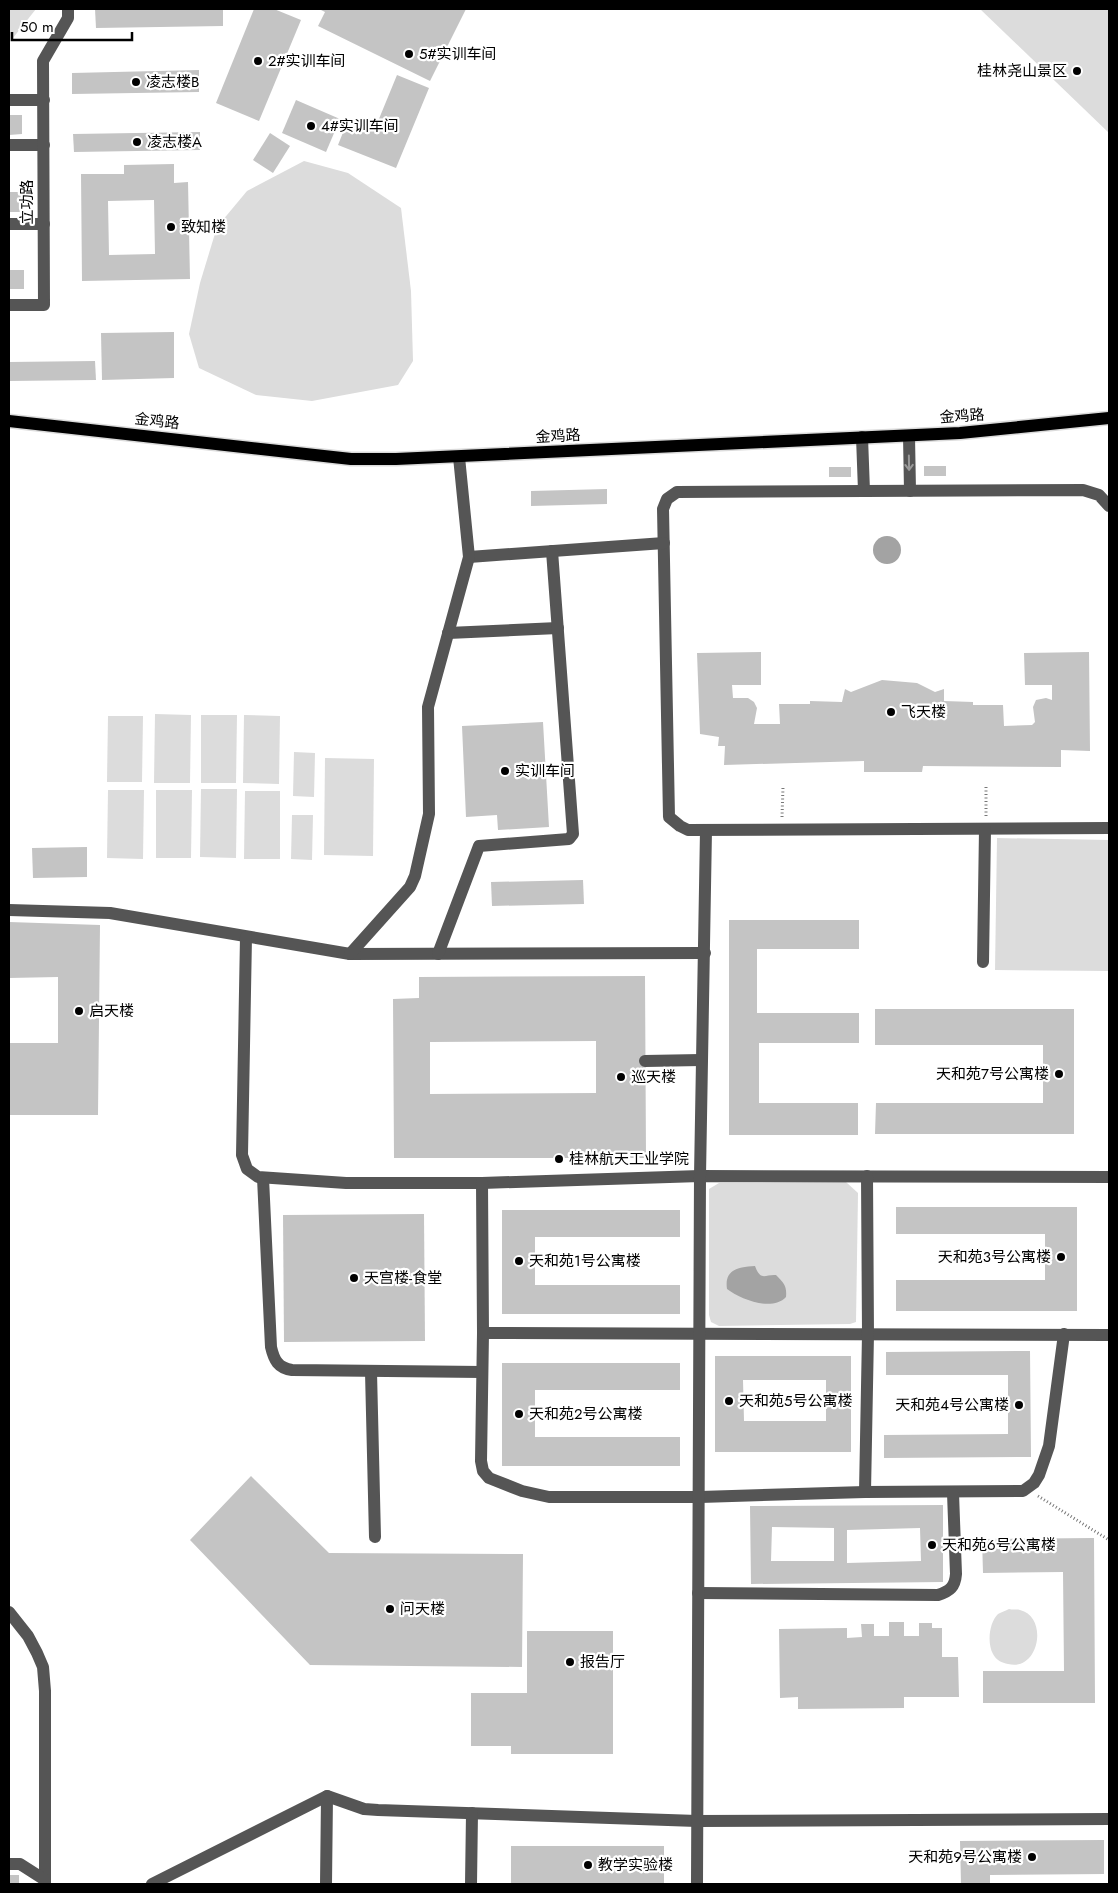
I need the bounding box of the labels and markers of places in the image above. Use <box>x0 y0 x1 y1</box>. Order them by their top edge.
place label: 5#实训车间 <box>419 43 497 65</box>
marker: 5#实训车间 <box>403 48 415 60</box>
place label: 2#实训车间 <box>268 50 346 72</box>
marker: 2#实训车间 <box>252 55 264 67</box>
place label: 桂林尧山景区 <box>977 60 1067 82</box>
marker: 桂林尧山景区 <box>1071 65 1083 77</box>
place label: 凌志楼B <box>146 71 199 93</box>
marker: 凌志楼B <box>130 76 142 88</box>
place label: 4#实训车间 <box>321 115 399 137</box>
marker: 4#实训车间 <box>305 120 317 132</box>
place label: 凌志楼A <box>147 131 202 153</box>
marker: 凌志楼A <box>131 136 143 148</box>
place label: 致知楼 <box>181 216 226 238</box>
marker: 致知楼 <box>165 221 177 233</box>
place label: 飞天楼 <box>901 701 946 723</box>
marker: 飞天楼 <box>885 706 897 718</box>
place label: 实训车间 <box>515 760 575 782</box>
marker: 实训车间 <box>499 765 511 777</box>
place label: 启天楼 <box>89 1000 134 1022</box>
marker: 启天楼 <box>73 1005 85 1017</box>
place label: 天和苑7号公寓楼 <box>936 1063 1049 1085</box>
place label: 巡天楼 <box>631 1066 676 1088</box>
marker: 天和苑7号公寓楼 <box>1053 1068 1065 1080</box>
marker: 巡天楼 <box>615 1071 627 1083</box>
place label: 桂林航天工业学院 <box>569 1148 689 1170</box>
marker: 桂林航天工业学院 <box>553 1153 565 1165</box>
place label: 天和苑3号公寓楼 <box>938 1246 1051 1268</box>
place label: 天和苑1号公寓楼 <box>529 1250 641 1272</box>
marker: 天和苑3号公寓楼 <box>1055 1251 1067 1263</box>
marker: 天和苑1号公寓楼 <box>513 1255 525 1267</box>
place label: 天宫楼-食堂 <box>364 1267 442 1289</box>
marker: 天宫楼-食堂 <box>348 1272 360 1284</box>
place label: 天和苑5号公寓楼 <box>739 1390 852 1412</box>
place label: 天和苑4号公寓楼 <box>895 1394 1009 1416</box>
marker: 天和苑5号公寓楼 <box>723 1395 735 1407</box>
marker: 天和苑4号公寓楼 <box>1013 1399 1025 1411</box>
place label: 天和苑2号公寓楼 <box>529 1403 643 1425</box>
marker: 天和苑2号公寓楼 <box>513 1408 525 1420</box>
place label: 天和苑6号公寓楼 <box>942 1534 1056 1556</box>
marker: 天和苑6号公寓楼 <box>926 1539 938 1551</box>
place label: 问天楼 <box>400 1598 445 1620</box>
marker: 问天楼 <box>384 1603 396 1615</box>
place label: 报告厅 <box>580 1651 625 1673</box>
marker: 报告厅 <box>564 1656 576 1668</box>
place label: 天和苑9号公寓楼 <box>908 1846 1022 1868</box>
marker: 天和苑9号公寓楼 <box>1026 1851 1038 1863</box>
place label: 教学实验楼 <box>598 1854 673 1876</box>
marker: 教学实验楼 <box>582 1859 594 1871</box>

